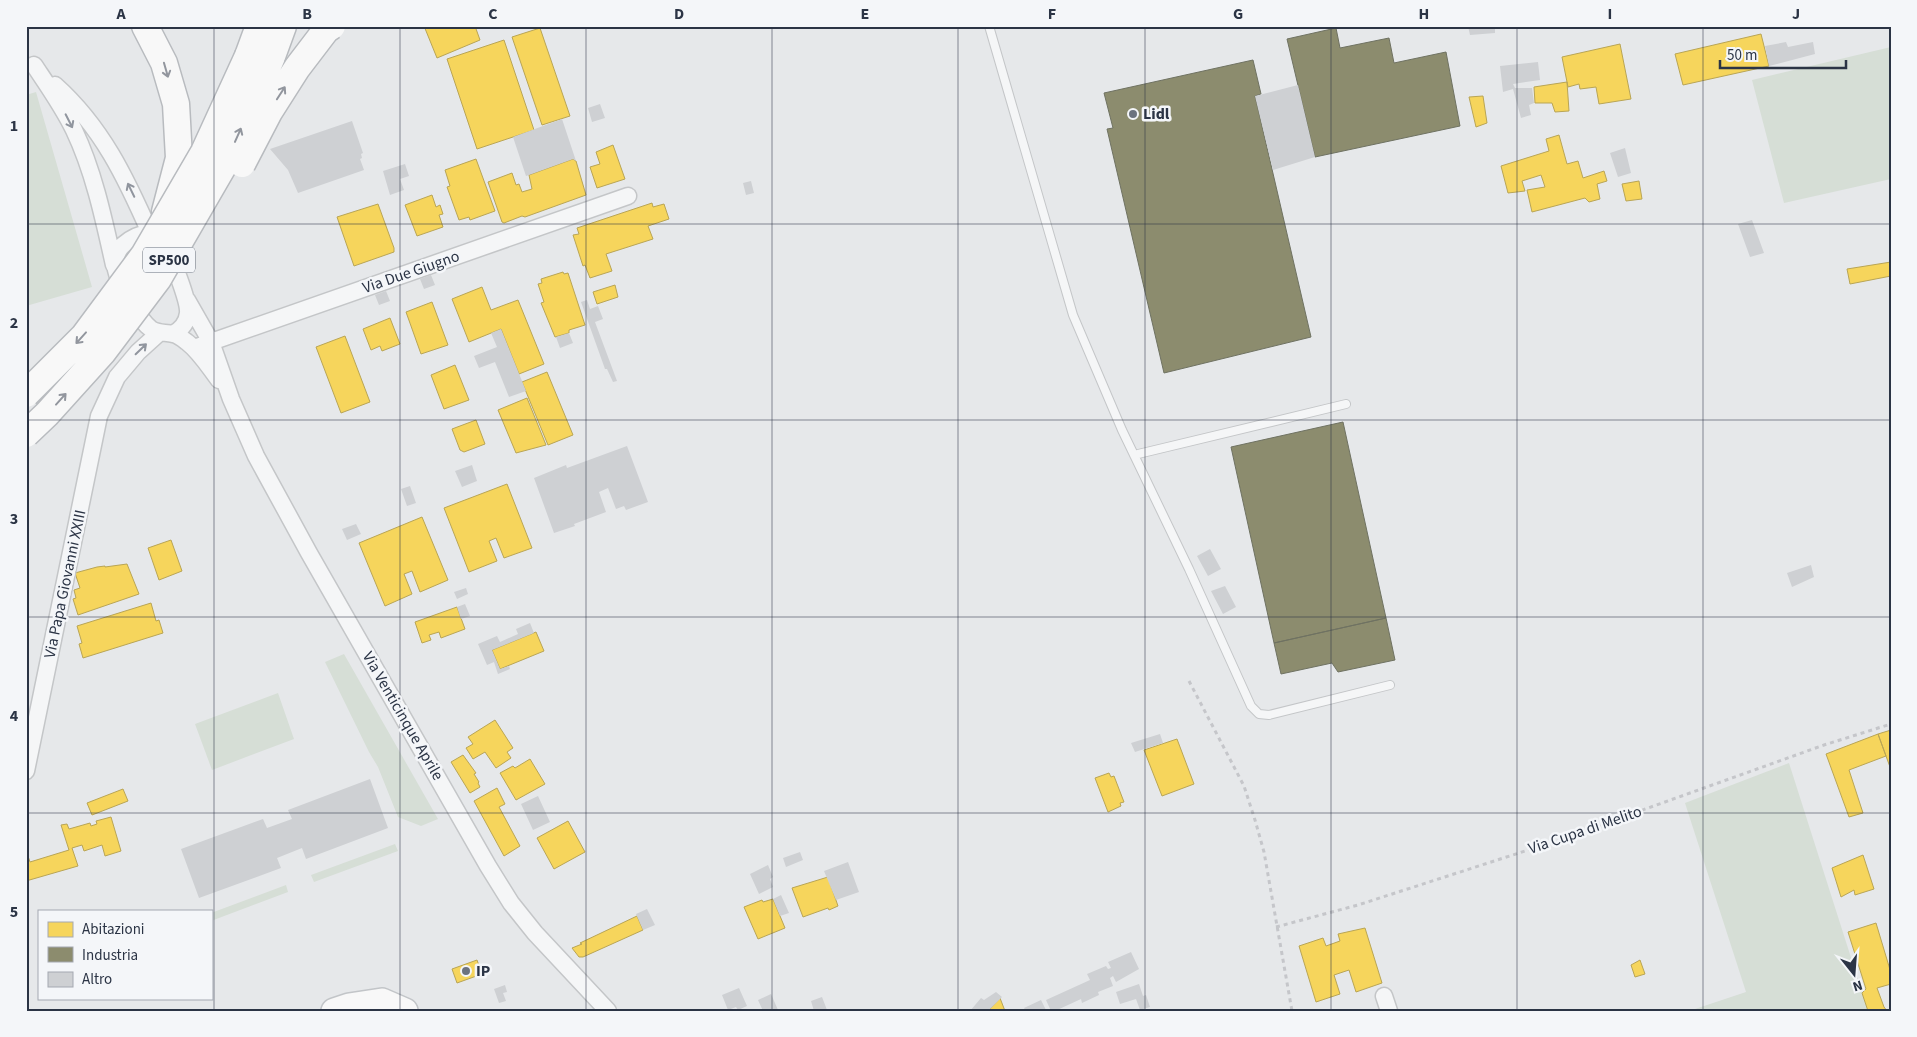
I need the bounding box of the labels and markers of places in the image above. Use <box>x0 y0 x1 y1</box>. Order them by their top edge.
place label: Lidl <box>1143 103 1170 125</box>
marker: Lidl <box>1127 108 1139 120</box>
place label: IP <box>476 960 490 982</box>
marker: IP <box>460 965 472 977</box>

